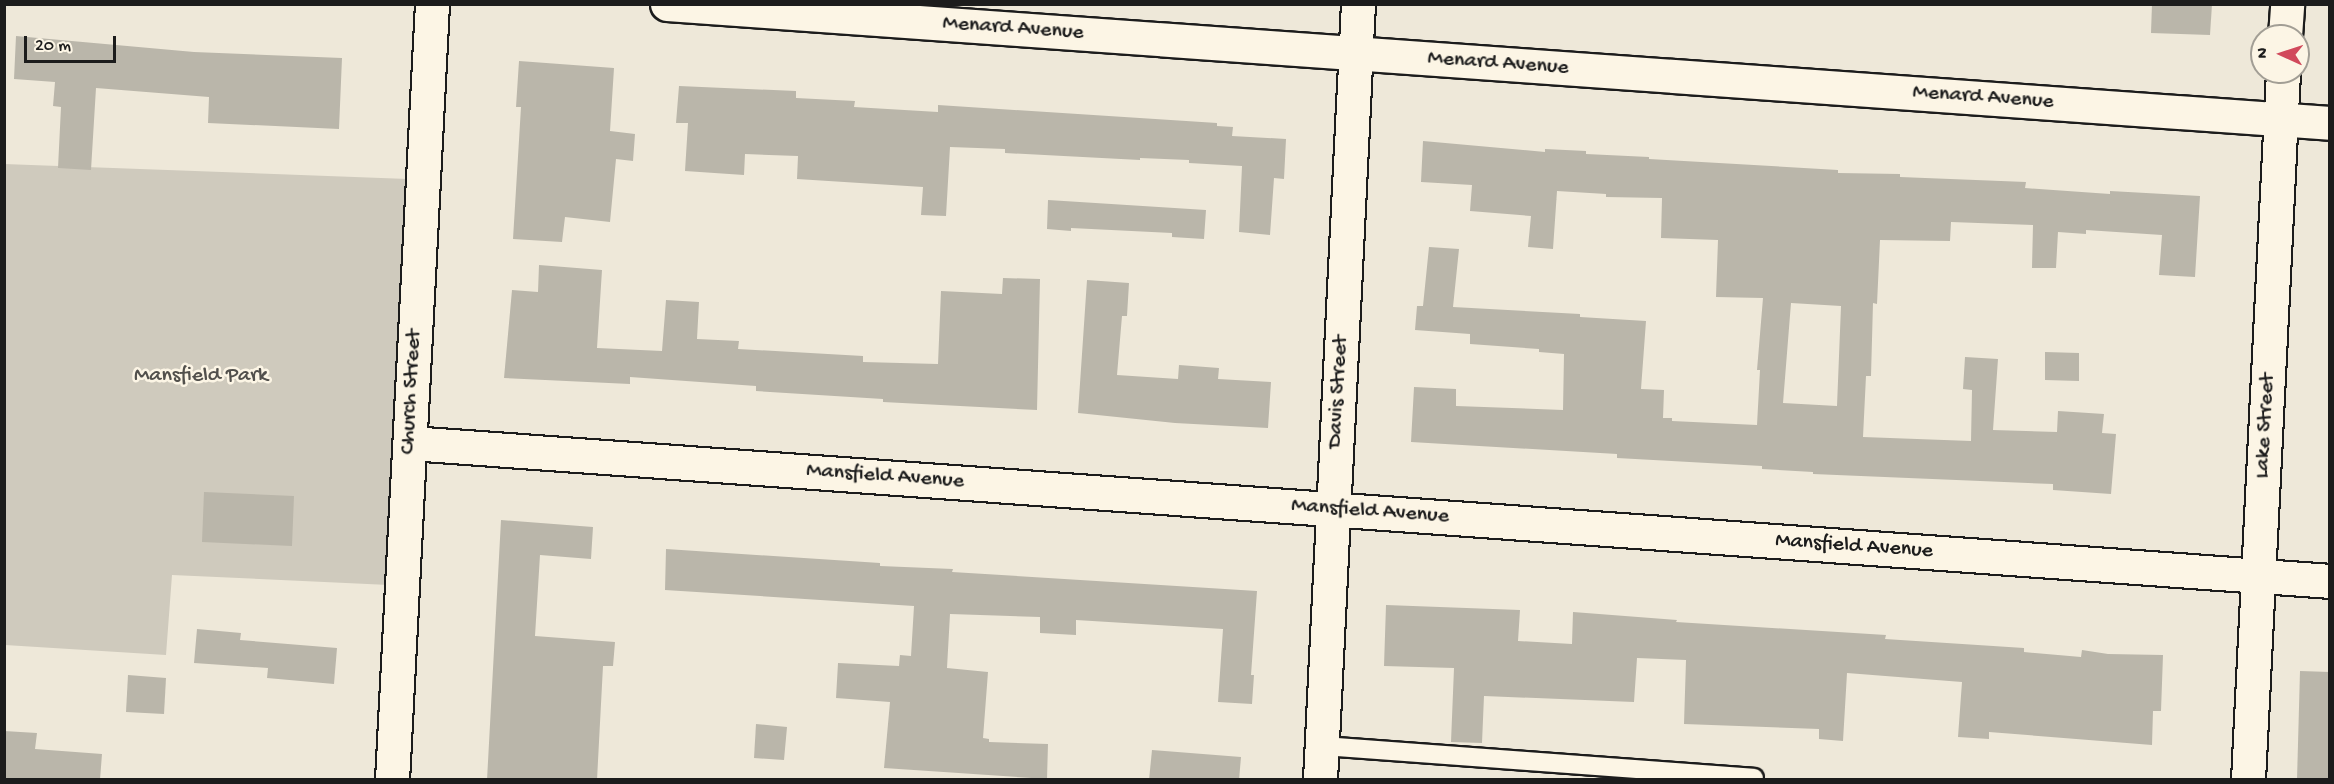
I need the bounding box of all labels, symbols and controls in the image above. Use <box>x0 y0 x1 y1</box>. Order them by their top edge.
street label: Menard Avenue <box>942 11 1084 47</box>
scale bar <box>27 24 118 62</box>
north arrow <box>2250 24 2310 84</box>
text: 20 m <box>35 36 71 57</box>
street label: Menard Avenue <box>1427 46 1569 82</box>
text: N <box>2254 47 2273 59</box>
street label: Menard Avenue <box>1912 80 2054 116</box>
street label: Church Street <box>396 329 428 455</box>
street label: Davis Street <box>1323 335 1355 449</box>
park label: Mansfield Park <box>134 364 268 390</box>
street label: Lake Street <box>2250 373 2282 479</box>
street label: Mansfield Avenue <box>805 458 965 496</box>
street label: Mansfield Avenue <box>1290 493 1450 531</box>
street label: Mansfield Avenue <box>1774 528 1934 566</box>

